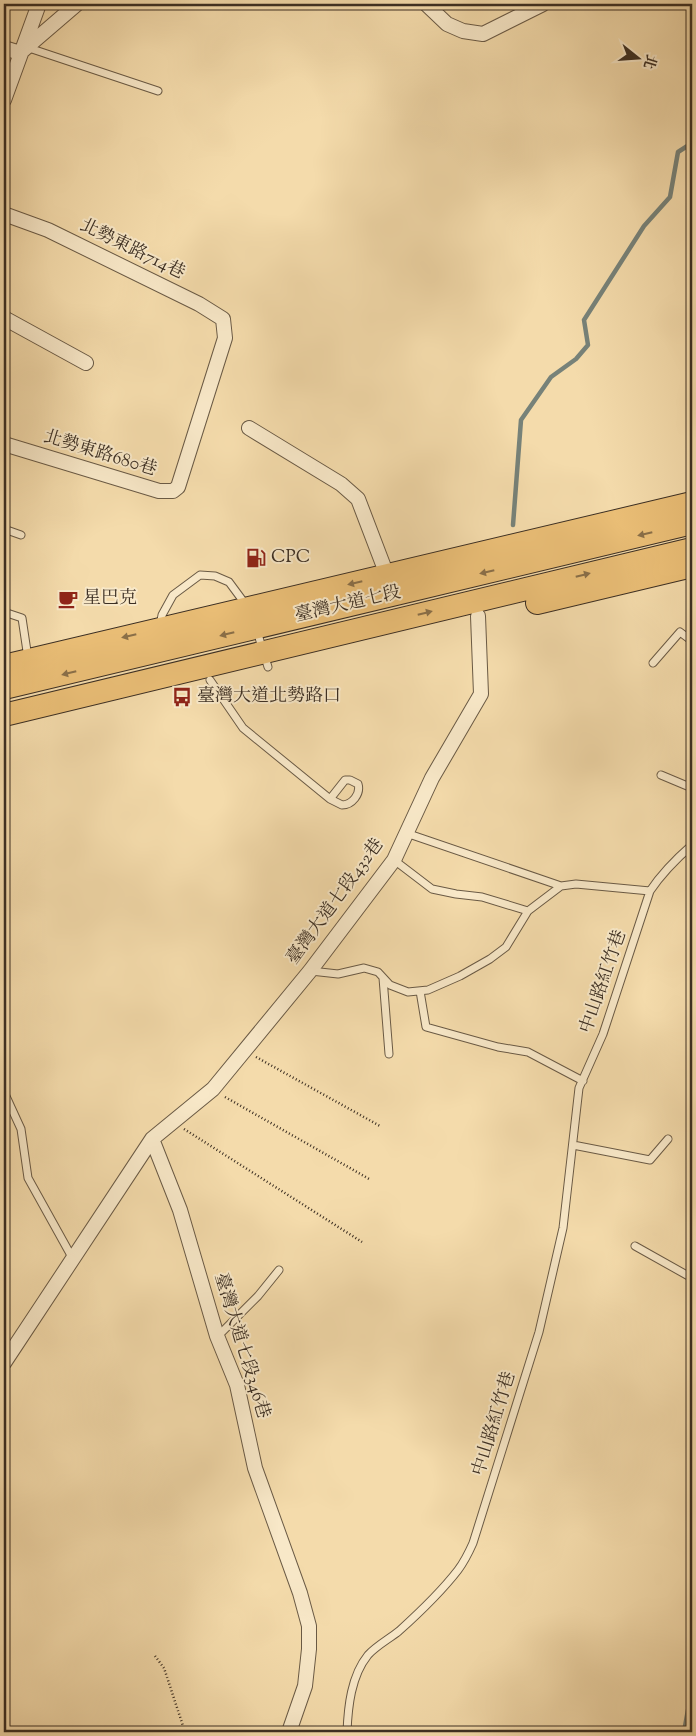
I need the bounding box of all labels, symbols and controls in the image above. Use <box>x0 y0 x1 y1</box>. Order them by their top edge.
north arrow <box>614 32 664 82</box>
text: 北 <box>637 52 660 71</box>
street label: 北勢東路714巷 <box>75 213 189 287</box>
street label: 北勢東路680巷 <box>40 424 160 484</box>
one-way arrow <box>637 530 652 538</box>
place label: CPC <box>271 545 310 571</box>
fuel station icon: CPC <box>245 547 267 569</box>
one-way arrow <box>479 568 494 576</box>
one-way arrow <box>576 571 591 579</box>
one-way arrow <box>348 579 363 587</box>
street label: 臺灣大道七段 <box>292 580 404 630</box>
place label: 星巴克 <box>83 586 137 612</box>
cafe icon: 星巴克 <box>57 588 79 610</box>
one-way arrow <box>418 609 433 617</box>
one-way arrow <box>219 630 234 638</box>
one-way arrow <box>121 632 137 640</box>
one-way arrow <box>61 669 76 677</box>
place label: 臺灣大道北勢路口 <box>197 684 341 710</box>
bus stop icon: 臺灣大道北勢路口 <box>171 686 193 708</box>
street label: 臺灣大道七段432巷 <box>281 833 391 971</box>
street label: 中山路紅竹巷 <box>574 927 634 1037</box>
street label: 臺灣大道七段346巷 <box>206 1270 276 1422</box>
street label: 中山路紅竹巷 <box>467 1369 523 1479</box>

